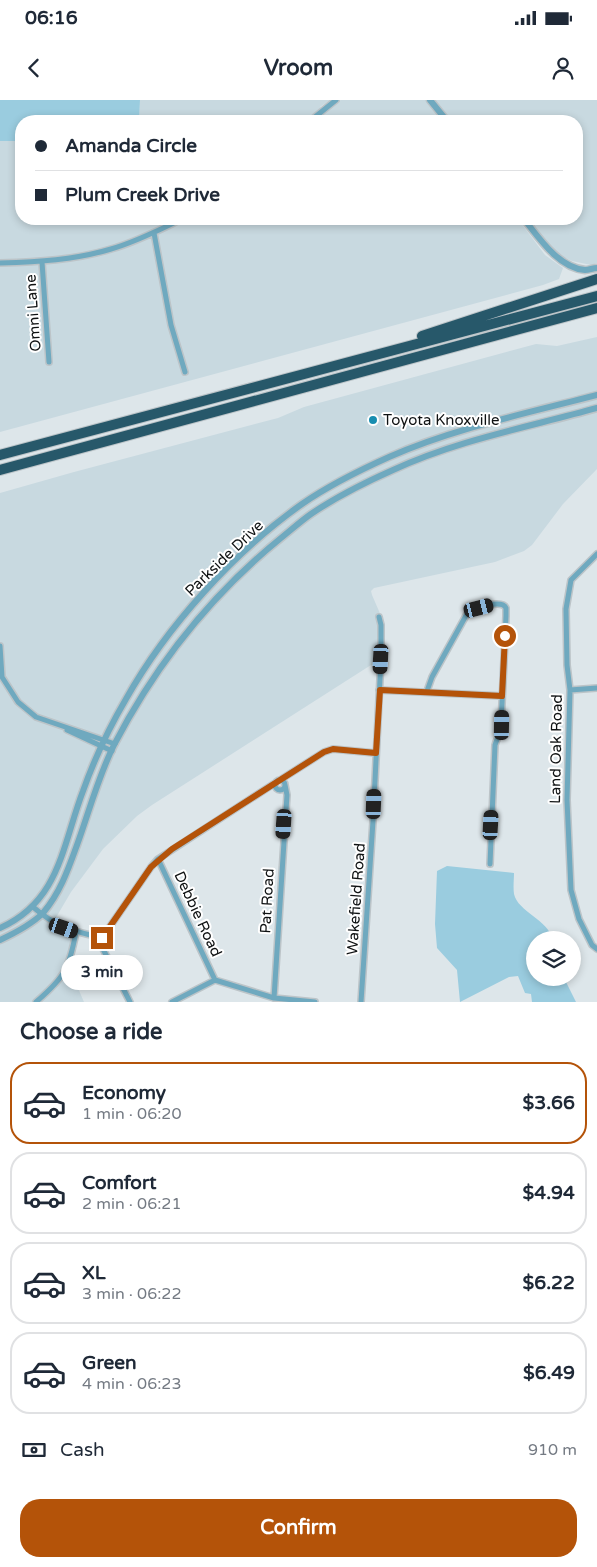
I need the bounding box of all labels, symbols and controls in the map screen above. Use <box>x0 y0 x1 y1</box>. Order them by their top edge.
text: 06:16 <box>25 7 78 29</box>
icon: back <box>20 54 48 82</box>
icon: person <box>549 54 577 82</box>
text: Vroom <box>264 55 333 81</box>
text: Amanda Circle <box>65 135 197 157</box>
text: Plum Creek Drive <box>65 184 220 206</box>
street label: Omni Lane <box>21 274 45 352</box>
place label: Toyota Knoxville <box>383 411 499 429</box>
marker: Toyota Knoxville <box>367 414 379 426</box>
street label: Parkside Drive <box>181 516 267 600</box>
car <box>462 597 495 619</box>
route start <box>494 625 516 647</box>
car <box>372 644 389 674</box>
street label: Land Oak Road <box>546 694 566 804</box>
car <box>494 710 509 740</box>
car <box>365 789 382 819</box>
car <box>275 809 292 839</box>
car <box>482 810 499 840</box>
street label: Wakefield Road <box>343 842 369 956</box>
street label: Debbie Road <box>170 868 226 960</box>
street label: Pat Road <box>256 868 278 934</box>
car <box>47 916 80 940</box>
route end <box>91 927 113 949</box>
map controls <box>526 931 581 986</box>
button: layers <box>526 931 581 986</box>
callout: 3 min <box>61 956 143 990</box>
text: 3 min <box>81 962 123 982</box>
text: Choose a ride <box>20 1019 163 1045</box>
icon: car <box>22 1081 67 1126</box>
text: Economy <box>82 1082 166 1104</box>
text: $3.66 <box>523 1092 575 1114</box>
text: 1 min · 06:20 <box>82 1104 181 1124</box>
icon: car <box>22 1171 67 1216</box>
text: Comfort <box>82 1172 156 1194</box>
text: $4.94 <box>523 1182 575 1204</box>
text: 2 min · 06:21 <box>82 1194 181 1214</box>
icon: car <box>22 1261 67 1306</box>
text: XL <box>82 1262 106 1284</box>
text: $6.22 <box>523 1272 575 1294</box>
text: 3 min · 06:22 <box>82 1284 181 1304</box>
icon: car <box>22 1351 67 1396</box>
text: Green <box>82 1352 136 1374</box>
text: $6.49 <box>523 1362 575 1384</box>
text: 4 min · 06:23 <box>82 1374 181 1394</box>
icon: cash <box>20 1436 48 1464</box>
text: Cash <box>60 1439 105 1461</box>
text: 910 m <box>528 1440 577 1460</box>
button: Confirm <box>20 1499 577 1557</box>

